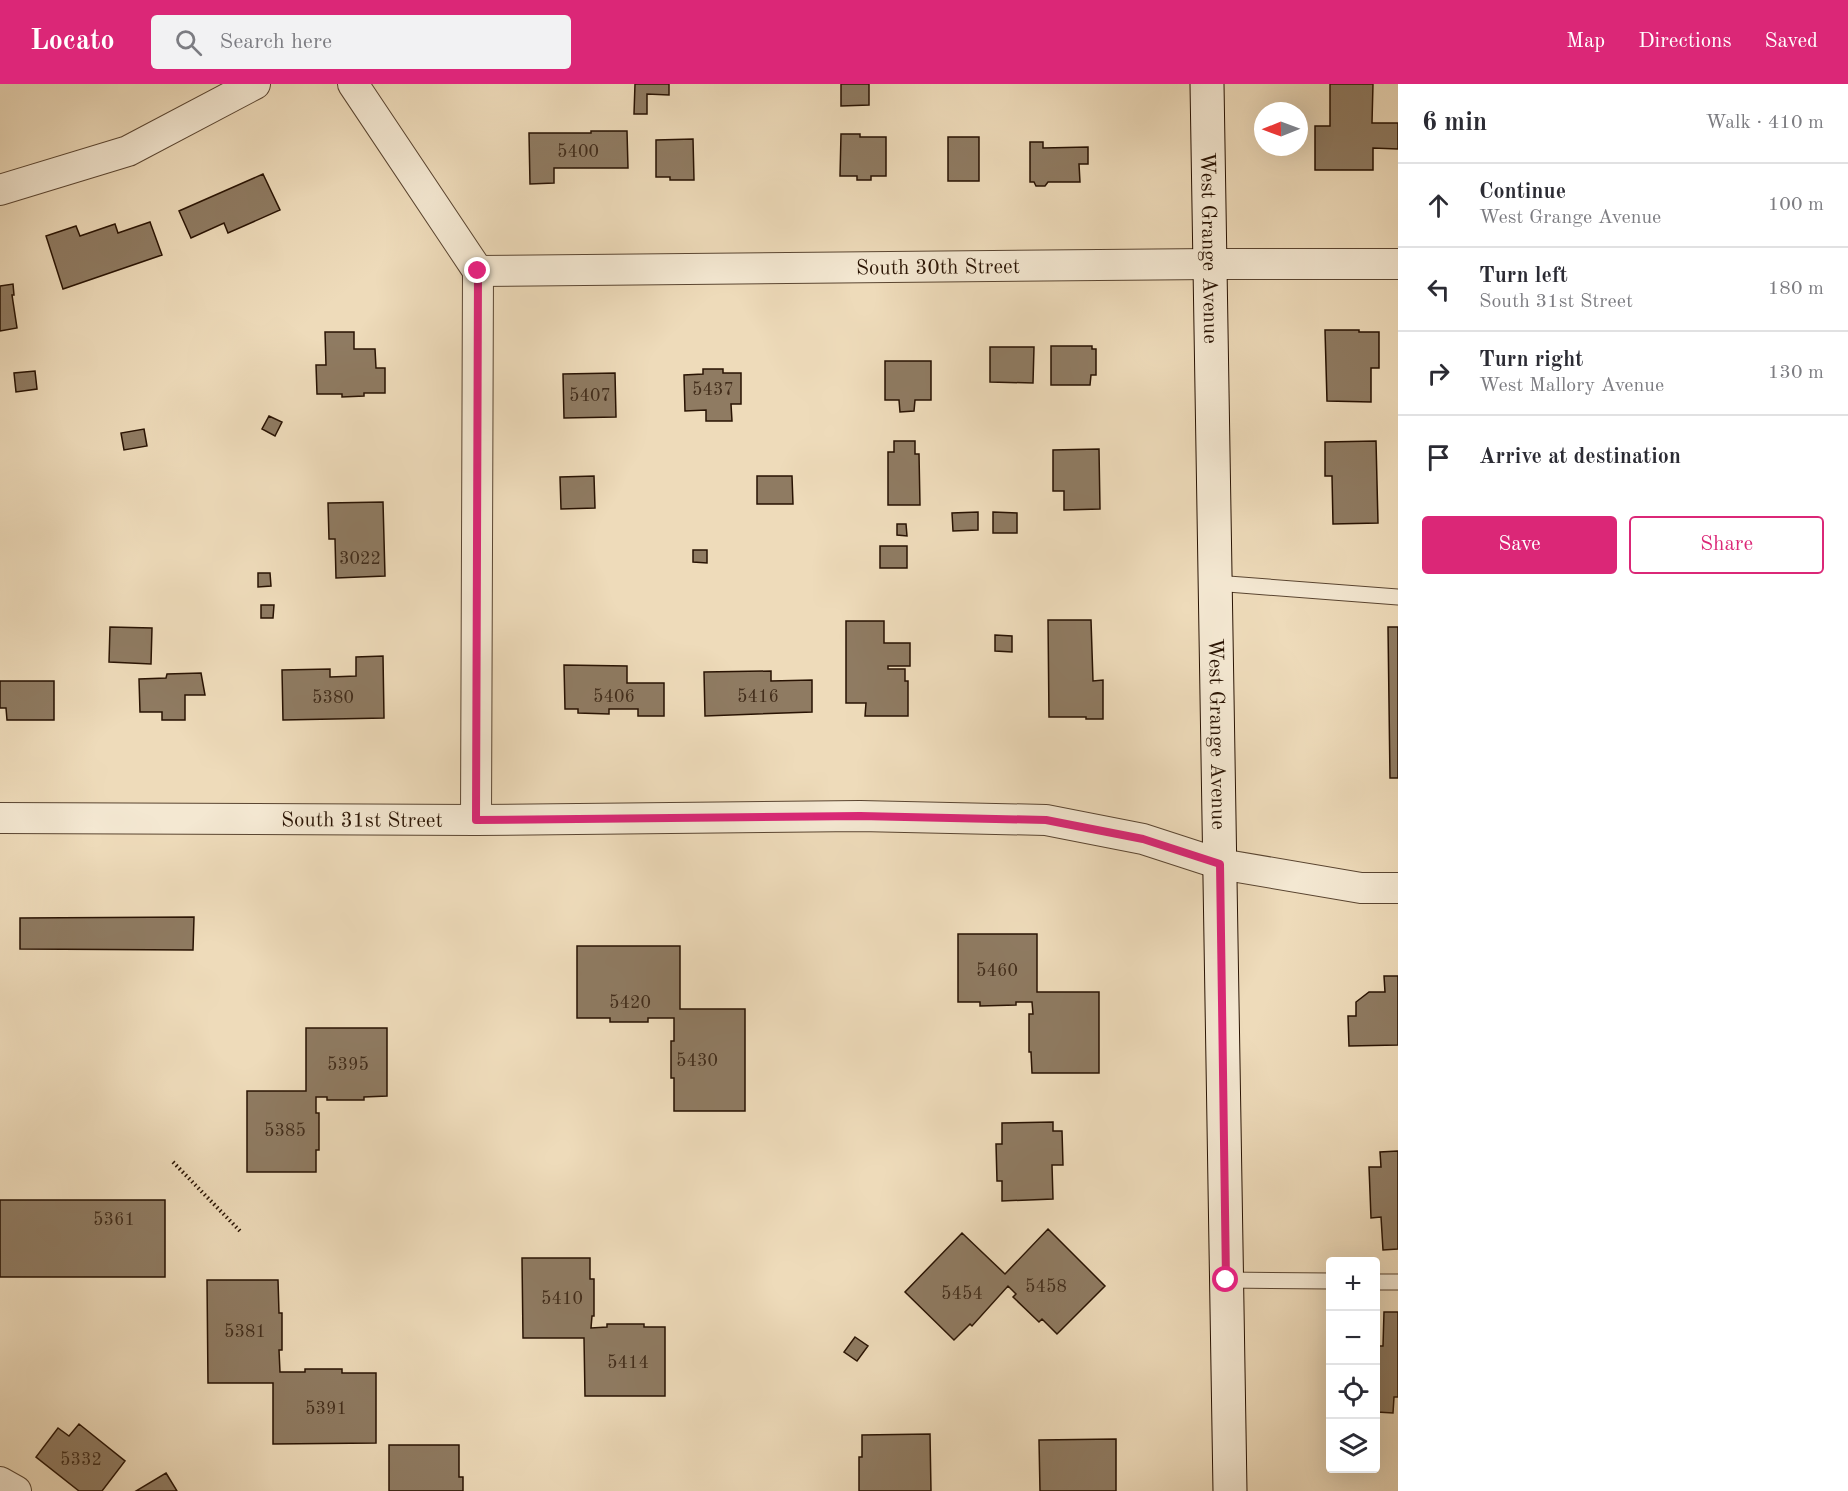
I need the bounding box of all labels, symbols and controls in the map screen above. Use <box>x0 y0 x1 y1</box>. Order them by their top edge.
search box <box>151 15 571 69</box>
icon: search <box>172 26 205 59</box>
text: Locato <box>30 28 115 56</box>
text: Search here <box>220 31 332 53</box>
text: Map <box>1566 31 1605 52</box>
text: Directions <box>1638 31 1732 52</box>
text: Saved <box>1765 31 1818 52</box>
north arrow <box>1254 102 1308 156</box>
text: 6 min <box>1422 110 1487 136</box>
text: Walk · 410 m <box>1705 113 1824 133</box>
house number: 5400 <box>557 143 599 161</box>
street label: West Grange Avenue <box>1196 152 1220 344</box>
text: Continue <box>1479 181 1566 203</box>
icon: ahead <box>1422 189 1455 222</box>
text: 100 m <box>1768 195 1824 215</box>
text: West Grange Avenue <box>1479 208 1661 228</box>
route end <box>464 257 490 283</box>
street label: South 30th Street <box>856 257 1020 279</box>
text: Turn left <box>1479 265 1568 287</box>
icon: left <box>1422 273 1455 306</box>
text: 180 m <box>1768 279 1824 299</box>
text: South 31st Street <box>1479 292 1633 312</box>
text: Turn right <box>1479 349 1583 371</box>
icon: right <box>1422 357 1455 390</box>
text: 130 m <box>1768 363 1824 383</box>
text: West Mallory Avenue <box>1479 376 1664 396</box>
house number: 5437 <box>692 381 734 399</box>
house number: 5407 <box>569 387 611 405</box>
icon: arrive <box>1422 441 1455 474</box>
text: Arrive at destination <box>1479 446 1681 468</box>
button: Save <box>1422 516 1617 574</box>
button: Share <box>1629 516 1824 574</box>
house number: 3022 <box>339 550 381 568</box>
street label: West Grange Avenue <box>1204 638 1228 830</box>
house number: 5406 <box>593 688 635 706</box>
house number: 5416 <box>737 688 779 706</box>
house number: 5380 <box>312 689 354 707</box>
street label: South 31st Street <box>281 810 443 832</box>
house number: 5460 <box>976 962 1018 980</box>
house number: 5420 <box>609 994 651 1012</box>
house number: 5430 <box>676 1052 718 1070</box>
house number: 5395 <box>327 1056 369 1074</box>
house number: 5385 <box>264 1122 306 1140</box>
house number: 5361 <box>93 1211 135 1229</box>
map controls <box>1326 1257 1380 1473</box>
button: + <box>1326 1257 1380 1311</box>
route start <box>1212 1266 1238 1292</box>
house number: 5458 <box>1025 1278 1067 1296</box>
house number: 5454 <box>941 1285 983 1303</box>
house number: 5410 <box>541 1290 583 1308</box>
button: − <box>1326 1311 1380 1365</box>
house number: 5381 <box>224 1323 266 1341</box>
house number: 5414 <box>607 1354 649 1372</box>
button: locate <box>1326 1365 1380 1419</box>
house number: 5391 <box>305 1400 347 1418</box>
button: layers <box>1326 1419 1380 1473</box>
house number: 5332 <box>60 1451 102 1469</box>

